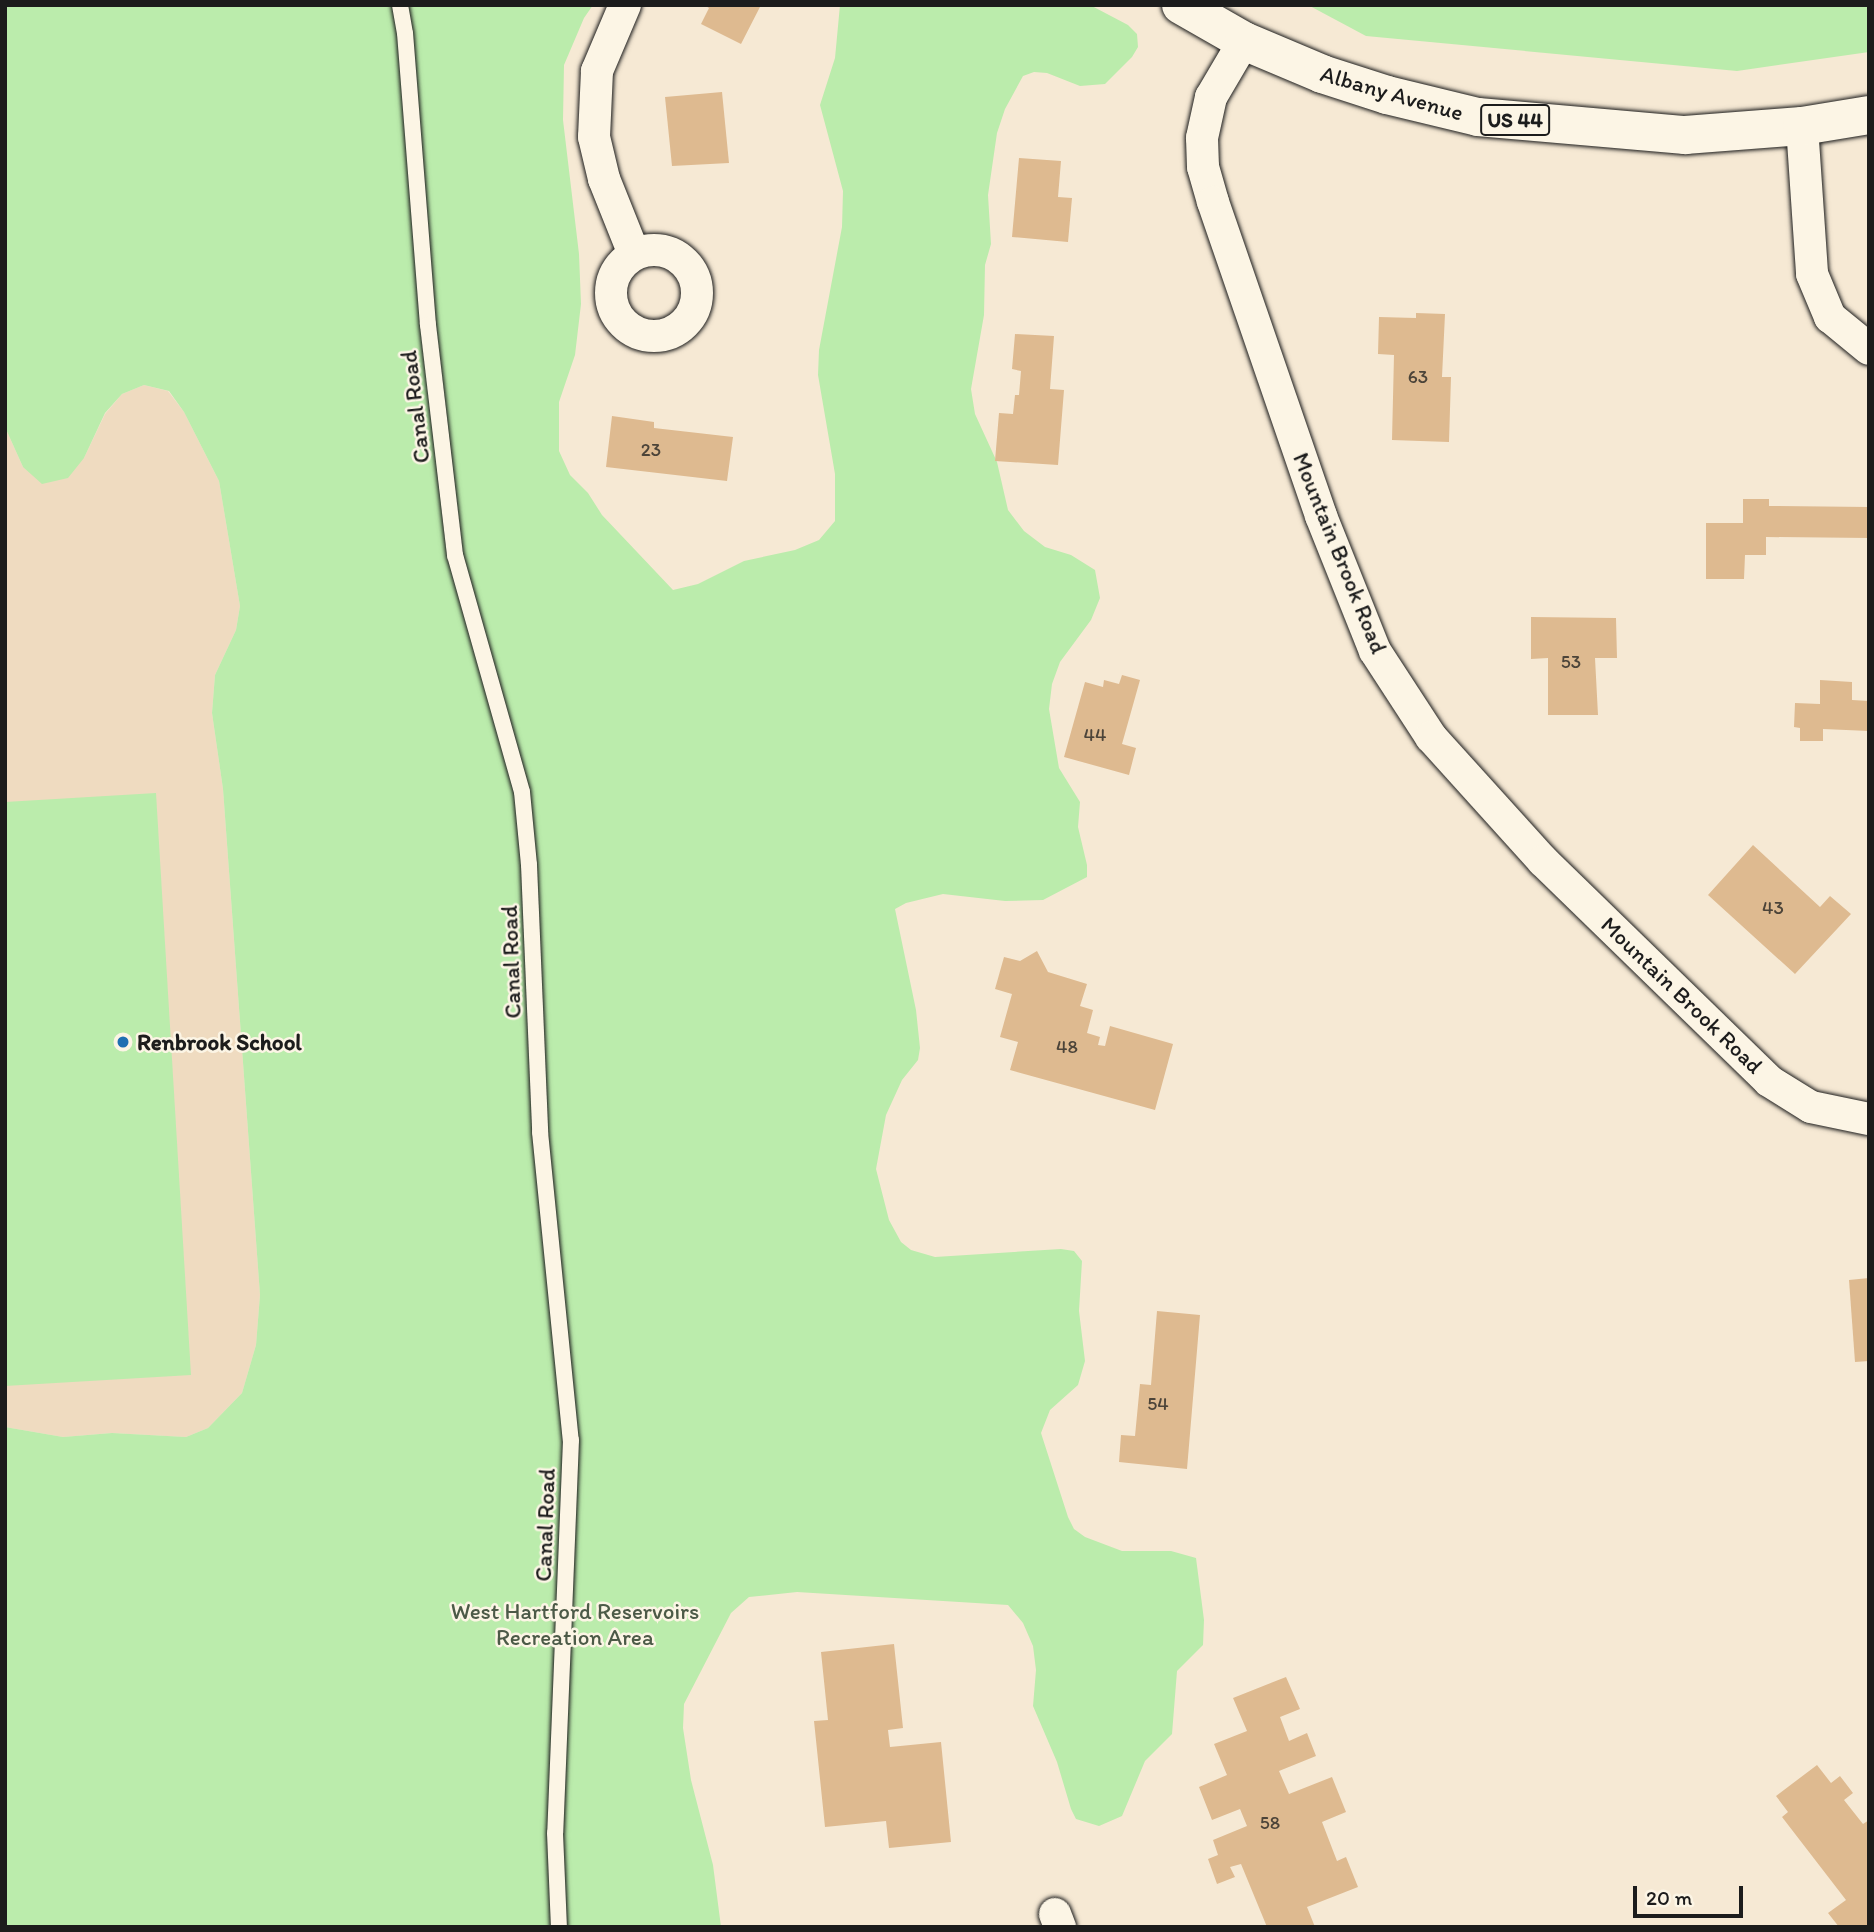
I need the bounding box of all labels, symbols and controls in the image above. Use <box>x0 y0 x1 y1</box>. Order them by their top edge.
street label: Albany Avenue <box>1318 60 1466 126</box>
road number: US 44 <box>1480 102 1550 138</box>
street label: Canal Road <box>394 350 436 464</box>
house number: 63 <box>1408 366 1428 388</box>
house number: 23 <box>641 439 661 461</box>
street label: Mountain Brook Road <box>1287 449 1393 657</box>
house number: 53 <box>1561 651 1581 673</box>
house number: 44 <box>1084 724 1106 746</box>
house number: 43 <box>1762 897 1784 919</box>
street label: Canal Road <box>495 905 527 1019</box>
street label: Mountain Brook Road <box>1595 911 1769 1079</box>
place label: Renbrook School <box>137 1028 302 1056</box>
marker: Renbrook School <box>115 1034 131 1050</box>
house number: 48 <box>1056 1036 1078 1058</box>
house number: 54 <box>1147 1393 1169 1415</box>
street label: Canal Road <box>529 1468 561 1582</box>
park label: West Hartford Reservoirs Recreation Area <box>451 1597 699 1651</box>
house number: 58 <box>1260 1812 1280 1834</box>
scale bar <box>1636 1872 1746 1916</box>
text: 20 m <box>1646 1885 1692 1910</box>

